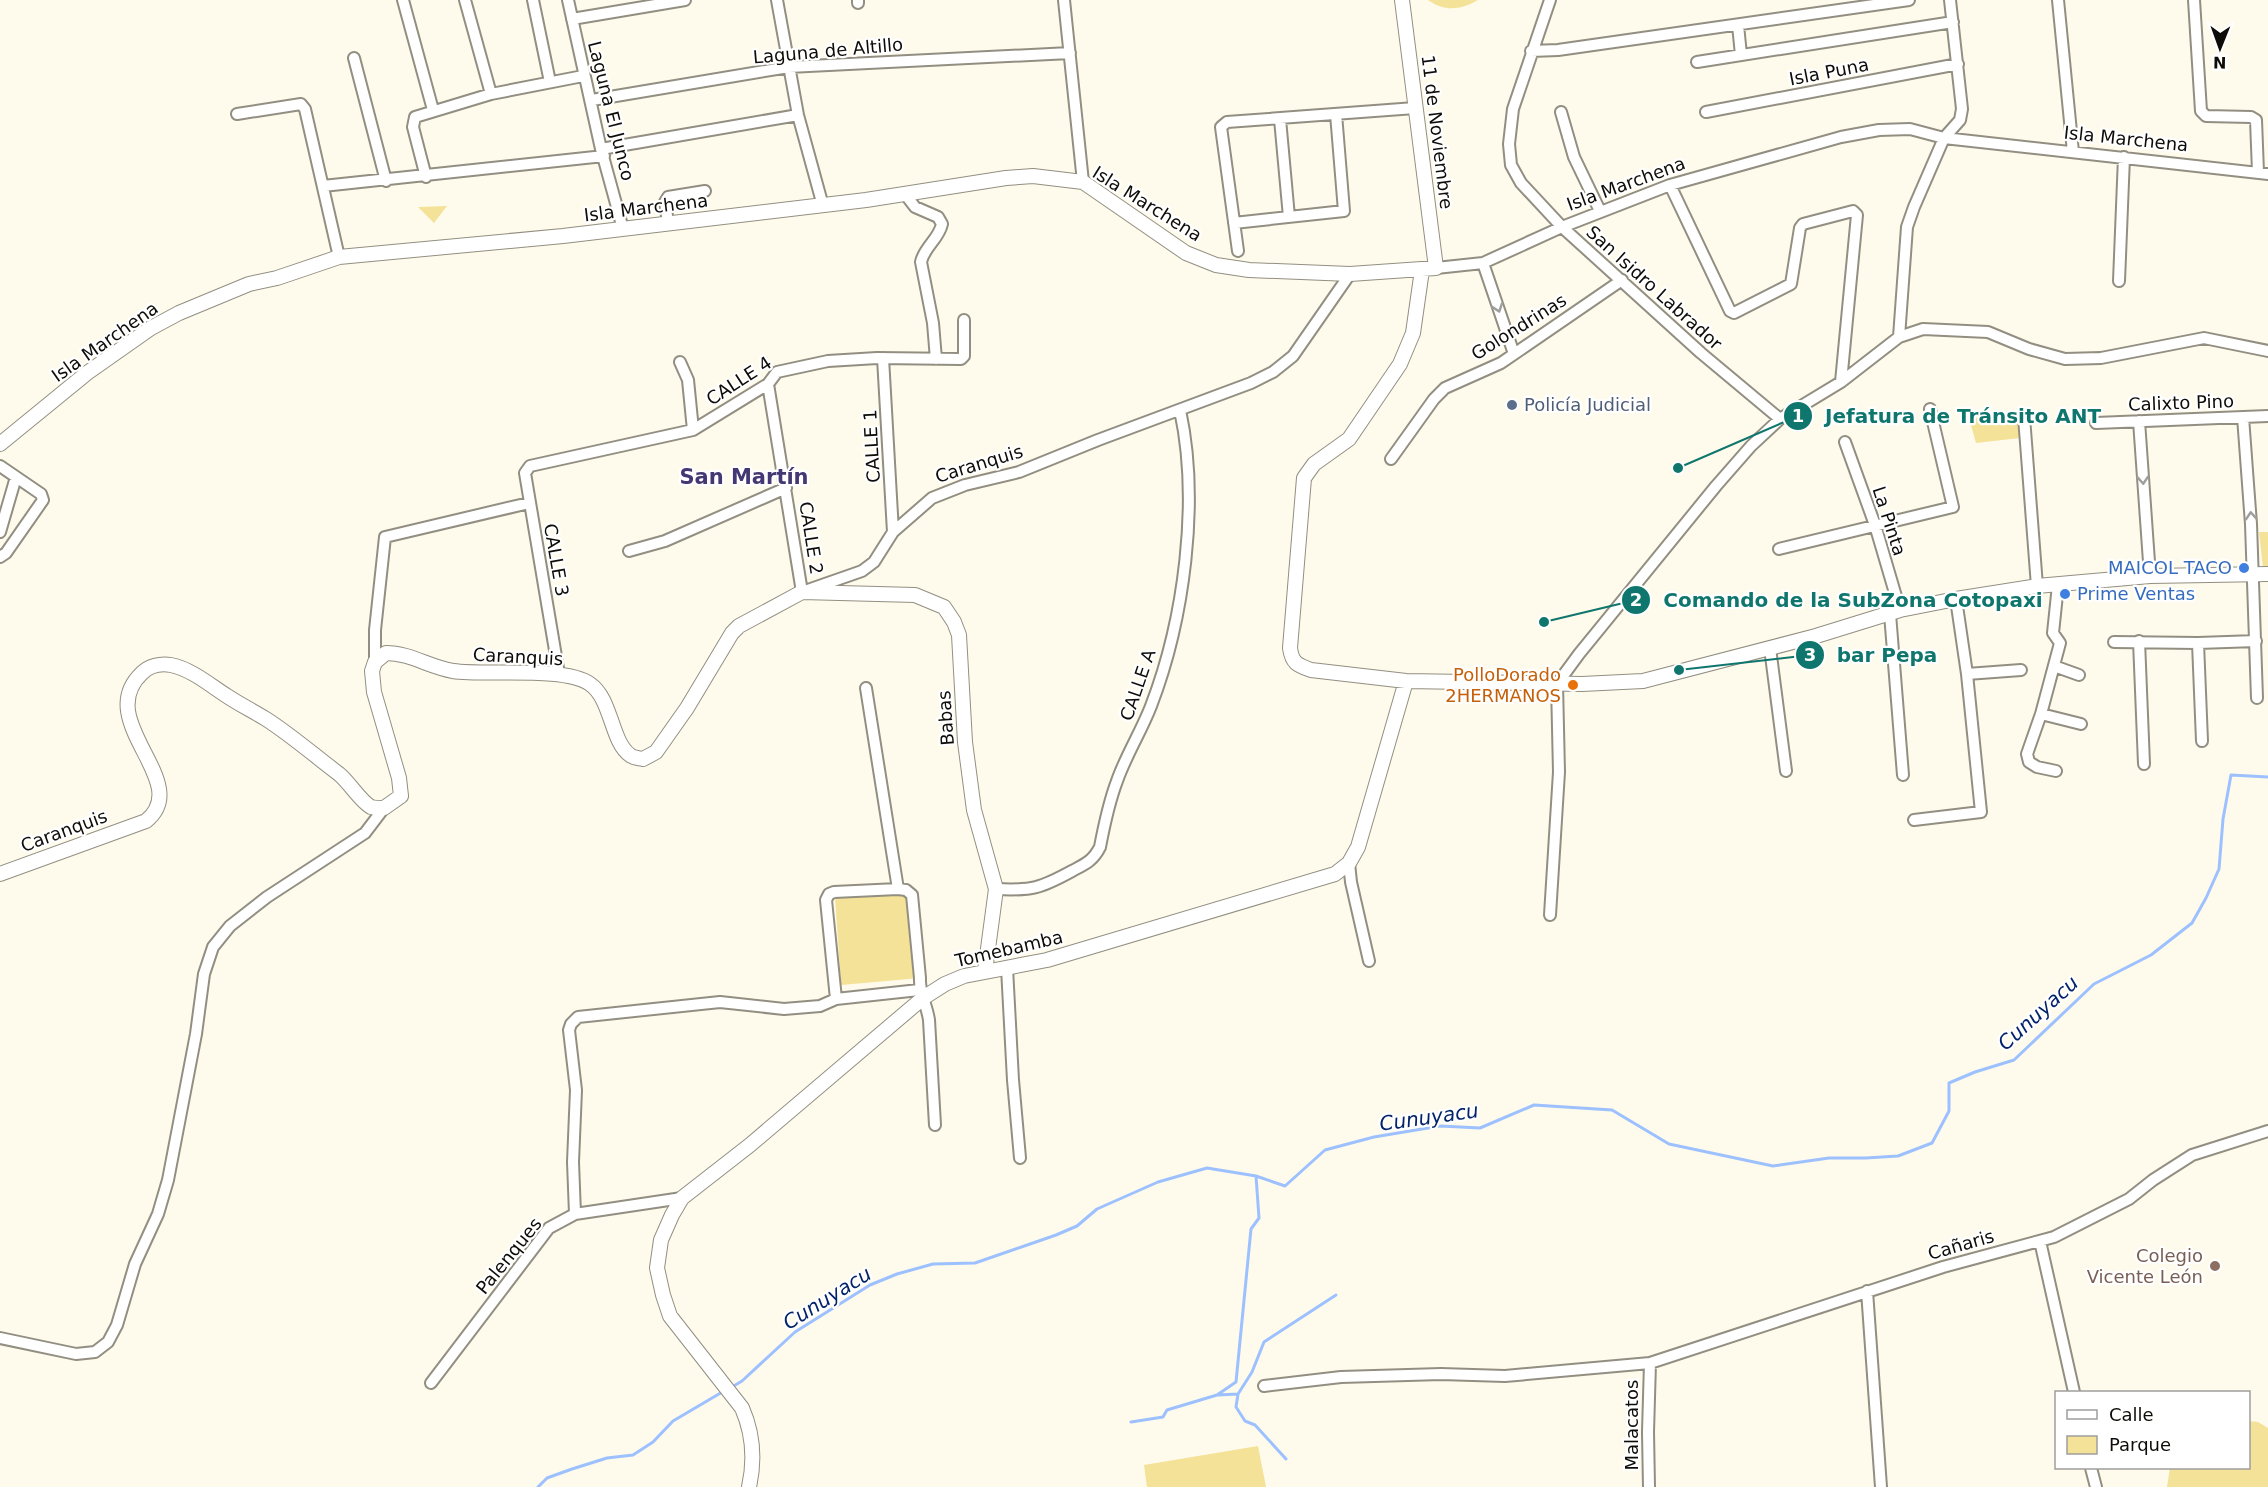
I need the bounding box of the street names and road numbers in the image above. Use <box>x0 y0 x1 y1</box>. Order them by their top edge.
street label: Laguna de Altillo <box>752 33 904 68</box>
street label: Laguna El Junco <box>584 39 639 183</box>
street label: Isla Puna <box>1787 53 1871 90</box>
street label: 11 de Noviembre <box>1418 54 1457 210</box>
street label: Isla Marchena <box>2063 122 2189 155</box>
street label: Isla Marchena <box>1564 152 1688 215</box>
street label: Isla Marchena <box>1089 162 1206 246</box>
street label: Isla Marchena <box>583 189 709 226</box>
street label: San Isidro Labrador <box>1582 221 1727 354</box>
street label: Golondrinas <box>1467 289 1570 364</box>
street label: Isla Marchena <box>48 297 162 386</box>
street label: CALLE 4 <box>702 352 775 409</box>
street label: Calixto Pino <box>2128 390 2234 415</box>
street label: CALLE 1 <box>859 409 884 483</box>
street label: Caranquis <box>932 440 1025 487</box>
street label: La Pinta <box>1868 483 1911 558</box>
street label: CALLE 2 <box>795 500 828 576</box>
street label: CALLE 3 <box>540 522 573 598</box>
street label: Caranquis <box>472 644 564 669</box>
street label: CALLE A <box>1115 646 1160 723</box>
street label: Babas <box>933 690 958 746</box>
street label: Caranquis <box>18 805 110 856</box>
street label: Tomebamba <box>952 926 1065 971</box>
street label: Palenques <box>472 1213 546 1298</box>
street label: Cañaris <box>1925 1225 1996 1264</box>
street label: Malacatos <box>1621 1380 1642 1470</box>

